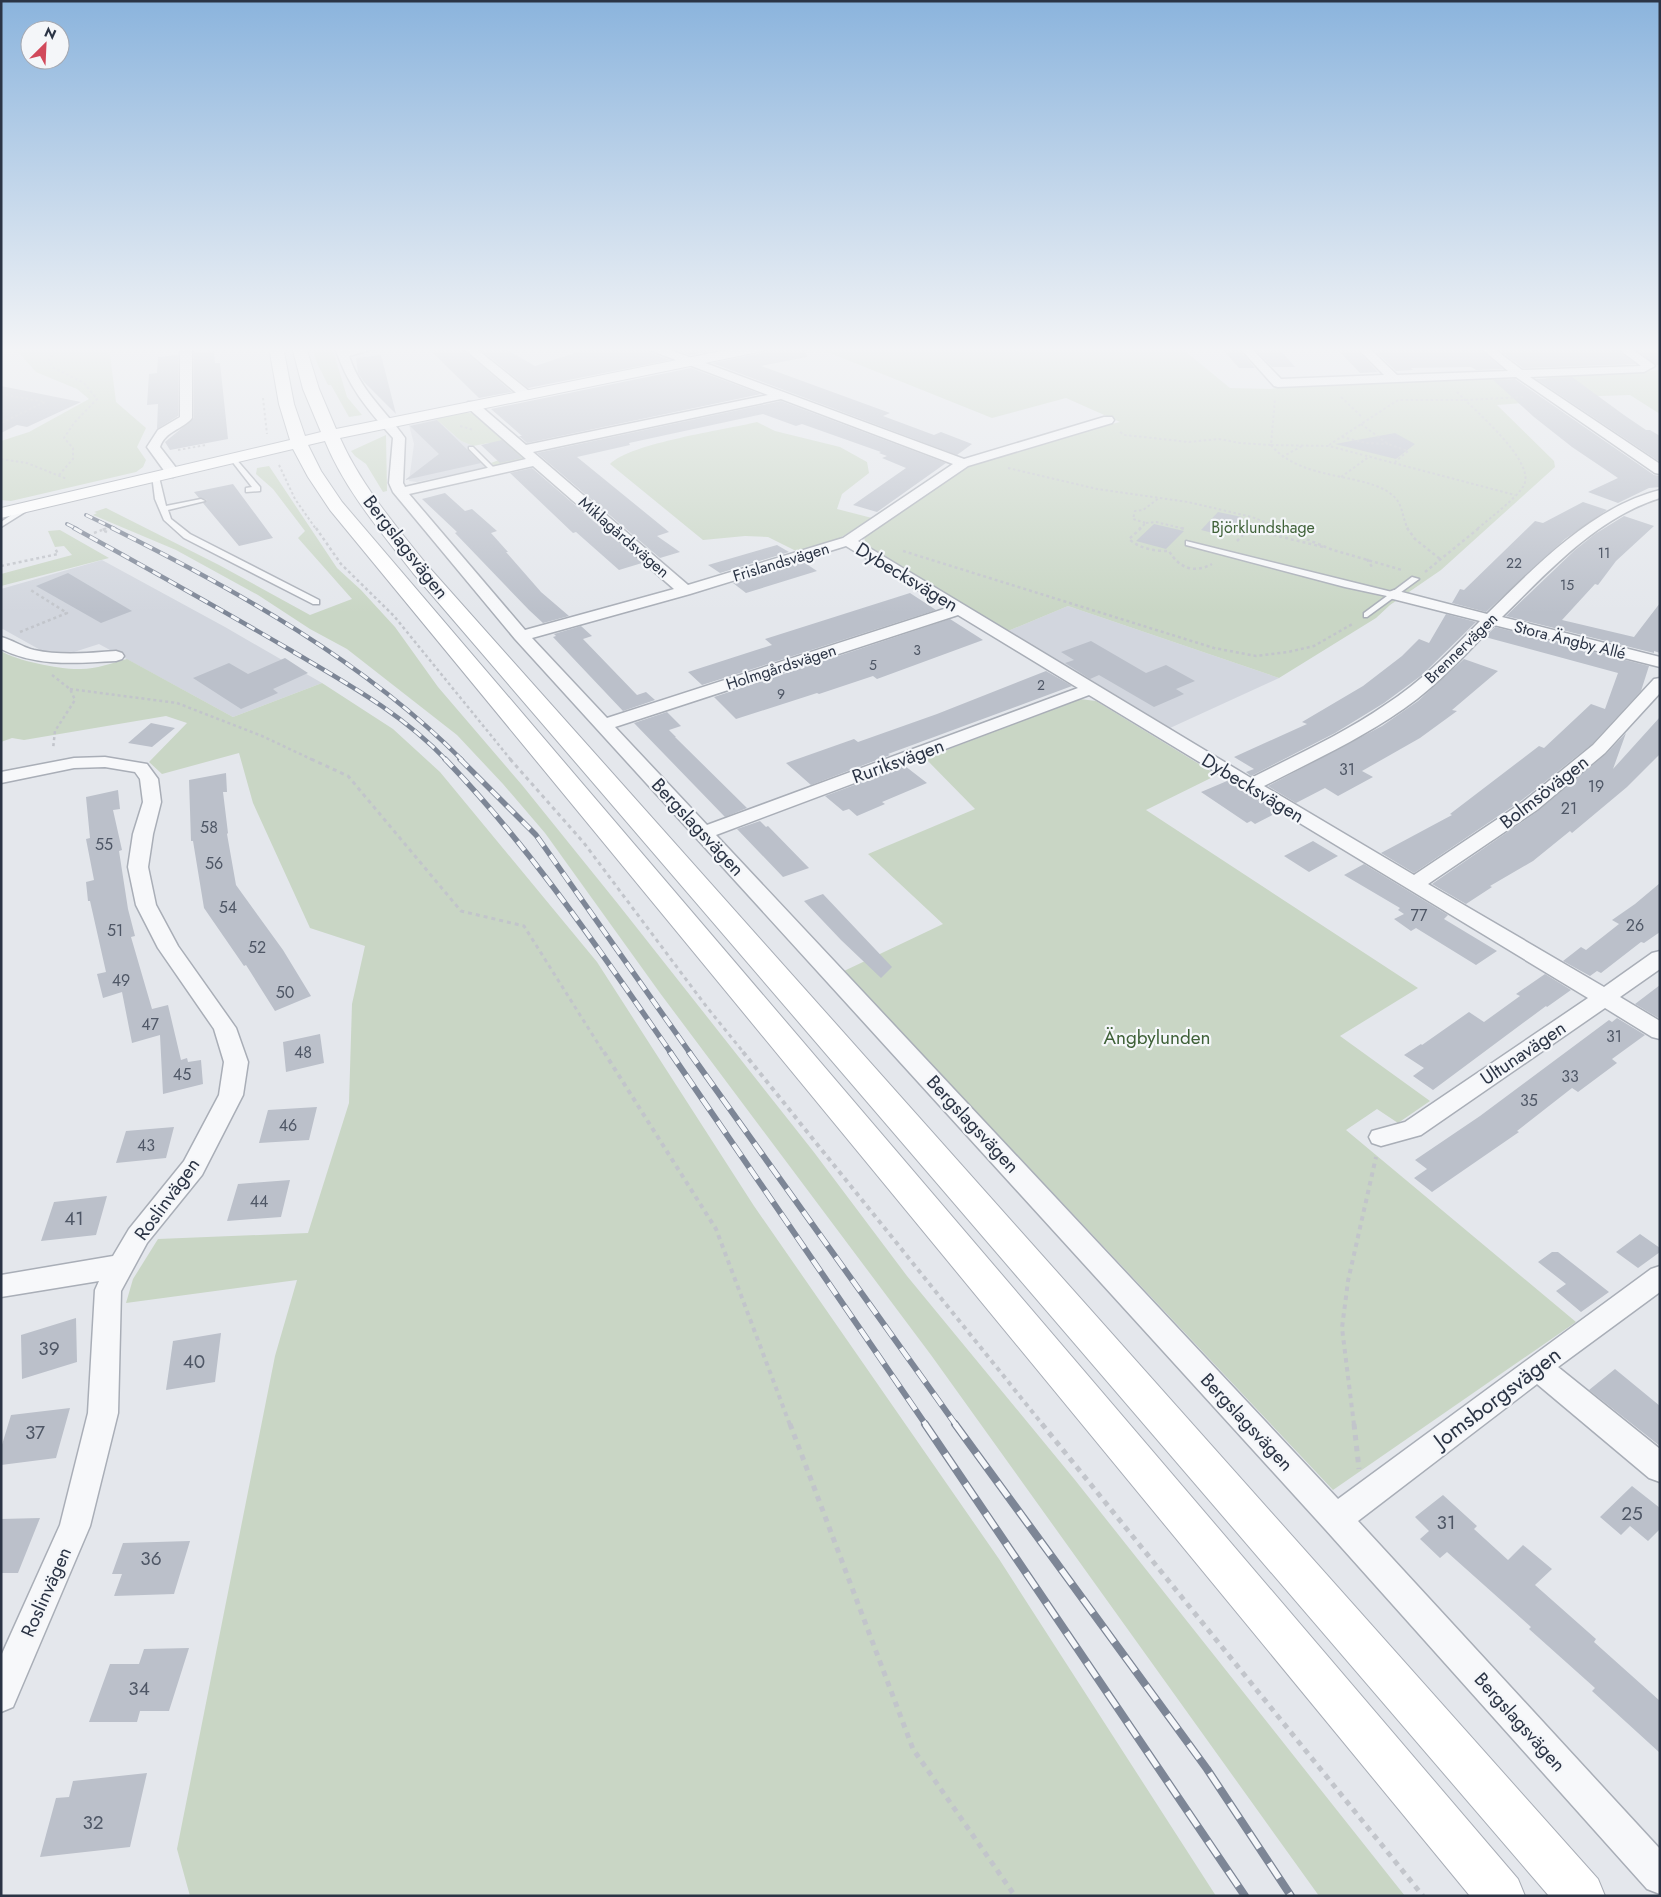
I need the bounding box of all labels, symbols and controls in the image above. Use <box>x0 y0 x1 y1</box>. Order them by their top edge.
north arrow <box>20 20 70 70</box>
text: N <box>41 22 59 45</box>
street label: Bergslagsvägen <box>357 489 455 605</box>
street label: Miklagårdsvägen <box>573 491 675 583</box>
park label: Björklundshage <box>1211 516 1315 539</box>
street label: Frislandsvägen <box>730 536 832 588</box>
street label: Dybecksvägen <box>851 536 963 618</box>
house number: 11 <box>1598 543 1610 563</box>
house number: 22 <box>1506 553 1522 573</box>
house number: 15 <box>1560 575 1574 595</box>
street label: Brennervägen <box>1419 607 1503 689</box>
street label: Stora Ängby Allé <box>1512 615 1628 665</box>
street label: Holmgårdsvägen <box>723 638 839 696</box>
house number: 3 <box>913 640 921 660</box>
house number: 5 <box>869 655 877 675</box>
house number: 2 <box>1037 675 1045 695</box>
house number: 9 <box>777 684 785 704</box>
street label: Ruriksvägen <box>848 732 948 790</box>
street label: Dybecksvägen <box>1197 747 1309 829</box>
street label: Bolmsövägen <box>1494 749 1594 835</box>
house number: 31 <box>1339 758 1355 781</box>
street label: Bergslagsvägen <box>645 772 751 882</box>
house number: 19 <box>1588 775 1604 798</box>
house number: 21 <box>1561 797 1577 820</box>
house number: 58 <box>200 816 218 839</box>
house number: 55 <box>95 833 113 856</box>
house number: 56 <box>205 852 223 875</box>
house number: 54 <box>219 896 237 919</box>
house number: 77 <box>1411 904 1428 927</box>
house number: 26 <box>1626 914 1644 937</box>
house number: 51 <box>107 919 123 942</box>
house number: 52 <box>248 936 266 959</box>
house number: 49 <box>112 969 130 992</box>
house number: 50 <box>276 981 294 1004</box>
house number: 47 <box>141 1013 159 1036</box>
street label: Ultunavägen <box>1475 1014 1571 1092</box>
park label: Ängbylunden <box>1103 1024 1211 1051</box>
house number: 31 <box>1606 1025 1622 1048</box>
house number: 48 <box>294 1041 312 1064</box>
house number: 45 <box>173 1063 191 1086</box>
house number: 33 <box>1561 1065 1579 1088</box>
street label: Bergslagsvägen <box>920 1069 1026 1179</box>
house number: 35 <box>1520 1089 1538 1112</box>
house number: 46 <box>279 1114 297 1137</box>
house number: 43 <box>137 1134 155 1157</box>
street label: Roslinvägen <box>128 1152 206 1246</box>
house number: 44 <box>250 1190 268 1213</box>
house number: 41 <box>64 1205 84 1232</box>
house number: 39 <box>38 1335 60 1362</box>
street label: Jomsborgsvägen <box>1424 1338 1567 1457</box>
house number: 40 <box>183 1348 205 1375</box>
street label: Bergslagsvägen <box>1194 1367 1300 1477</box>
house number: 37 <box>25 1419 45 1446</box>
house number: 25 <box>1621 1500 1643 1527</box>
house number: 31 <box>1437 1509 1455 1536</box>
street label: Roslinvägen <box>14 1543 78 1641</box>
house number: 36 <box>140 1545 162 1572</box>
street label: Bergslagsvägen <box>1468 1666 1572 1778</box>
house number: 34 <box>128 1675 150 1702</box>
house number: 32 <box>82 1809 104 1836</box>

